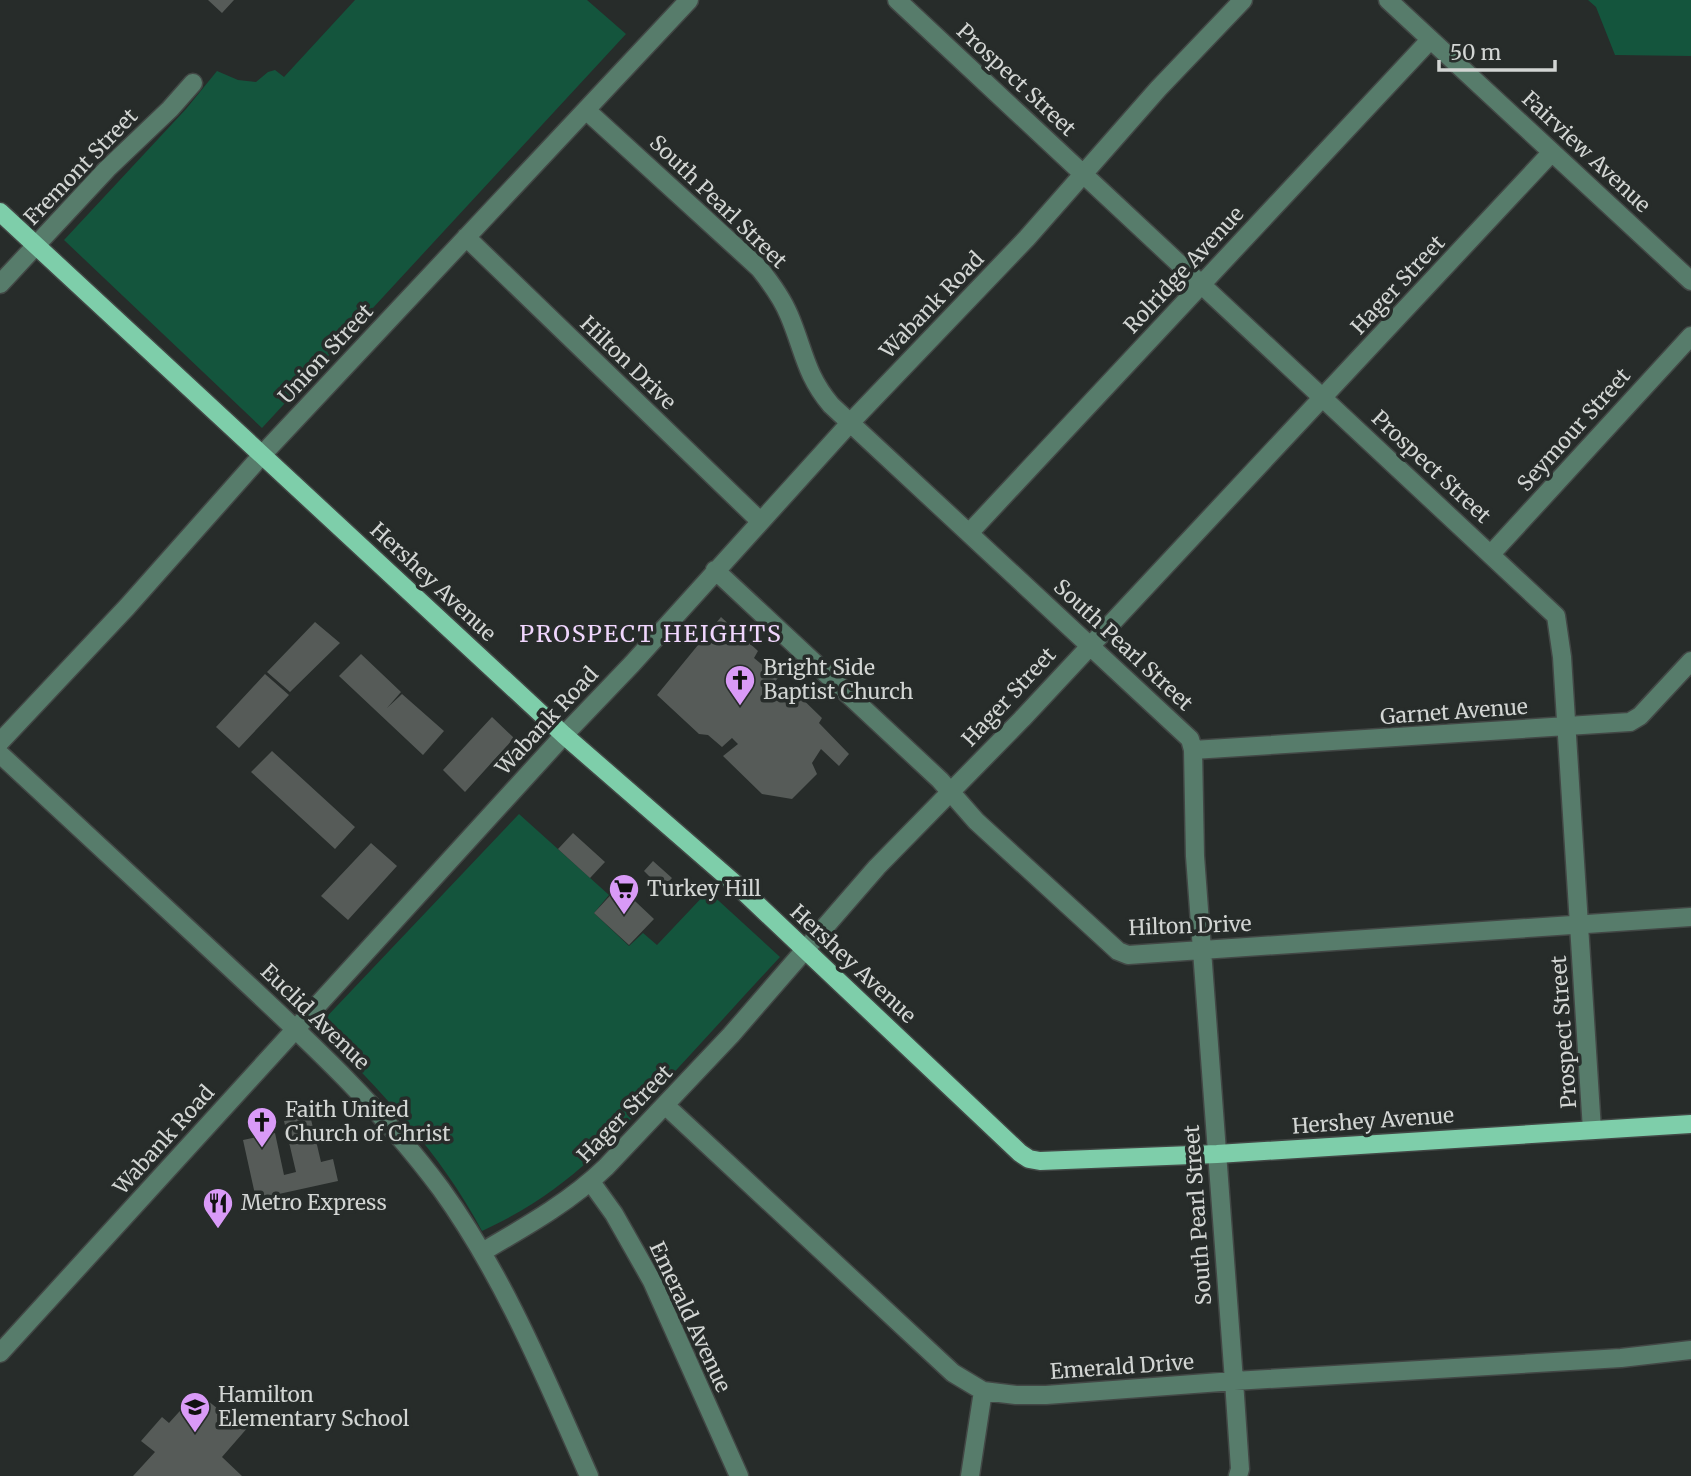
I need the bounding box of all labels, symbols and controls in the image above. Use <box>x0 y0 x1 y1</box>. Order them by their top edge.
street label: Prospect Street <box>951 17 1082 142</box>
scale bar <box>1439 28 1554 72</box>
text: 50 m <box>1450 39 1501 66</box>
street label: Fairview Avenue <box>1516 85 1656 218</box>
street label: Fremont Street <box>18 103 143 231</box>
street label: South Pearl Street <box>644 129 793 274</box>
street label: Rolridge Avenue <box>1118 200 1249 339</box>
street label: Hager Street <box>1345 229 1450 340</box>
street label: Wabank Road <box>873 245 990 365</box>
street label: Union Street <box>272 298 379 409</box>
street label: Hilton Drive <box>575 310 682 415</box>
street label: Seymour Street <box>1511 362 1636 497</box>
street label: Prospect Street <box>1366 404 1497 529</box>
street label: Hershey Avenue <box>365 516 502 647</box>
street label: South Pearl Street <box>1048 573 1199 716</box>
district label: PROSPECT HEIGHTS <box>519 619 783 648</box>
street label: Hager Street <box>956 641 1061 752</box>
place label: Bright Side Baptist Church <box>763 654 913 705</box>
street label: Wabank Road <box>489 661 604 781</box>
church icon: Bright Side Baptist Church <box>723 663 757 707</box>
street label: Garnet Avenue <box>1379 693 1529 730</box>
supermarket icon: Turkey Hill <box>607 872 641 916</box>
place label: Turkey Hill <box>647 875 762 902</box>
street label: Hershey Avenue <box>785 898 922 1029</box>
street label: Hilton Drive <box>1128 910 1252 941</box>
street label: Prospect Street <box>1545 955 1582 1109</box>
street label: Euclid Avenue <box>255 958 376 1075</box>
street label: Hager Street <box>571 1059 678 1168</box>
street label: Wabank Road <box>107 1079 220 1201</box>
place label: Faith United Church of Christ <box>285 1096 450 1147</box>
street label: Hershey Avenue <box>1291 1101 1455 1140</box>
church icon: Faith United Church of Christ <box>245 1105 279 1149</box>
street label: South Pearl Street <box>1178 1124 1217 1306</box>
restaurant icon: Metro Express <box>201 1186 235 1230</box>
place label: Metro Express <box>241 1189 387 1216</box>
street label: Emerald Avenue <box>644 1237 737 1397</box>
street label: Emerald Drive <box>1049 1348 1195 1385</box>
place label: Hamilton Elementary School <box>218 1381 410 1432</box>
school or university icon: Hamilton Elementary School <box>178 1390 212 1434</box>

